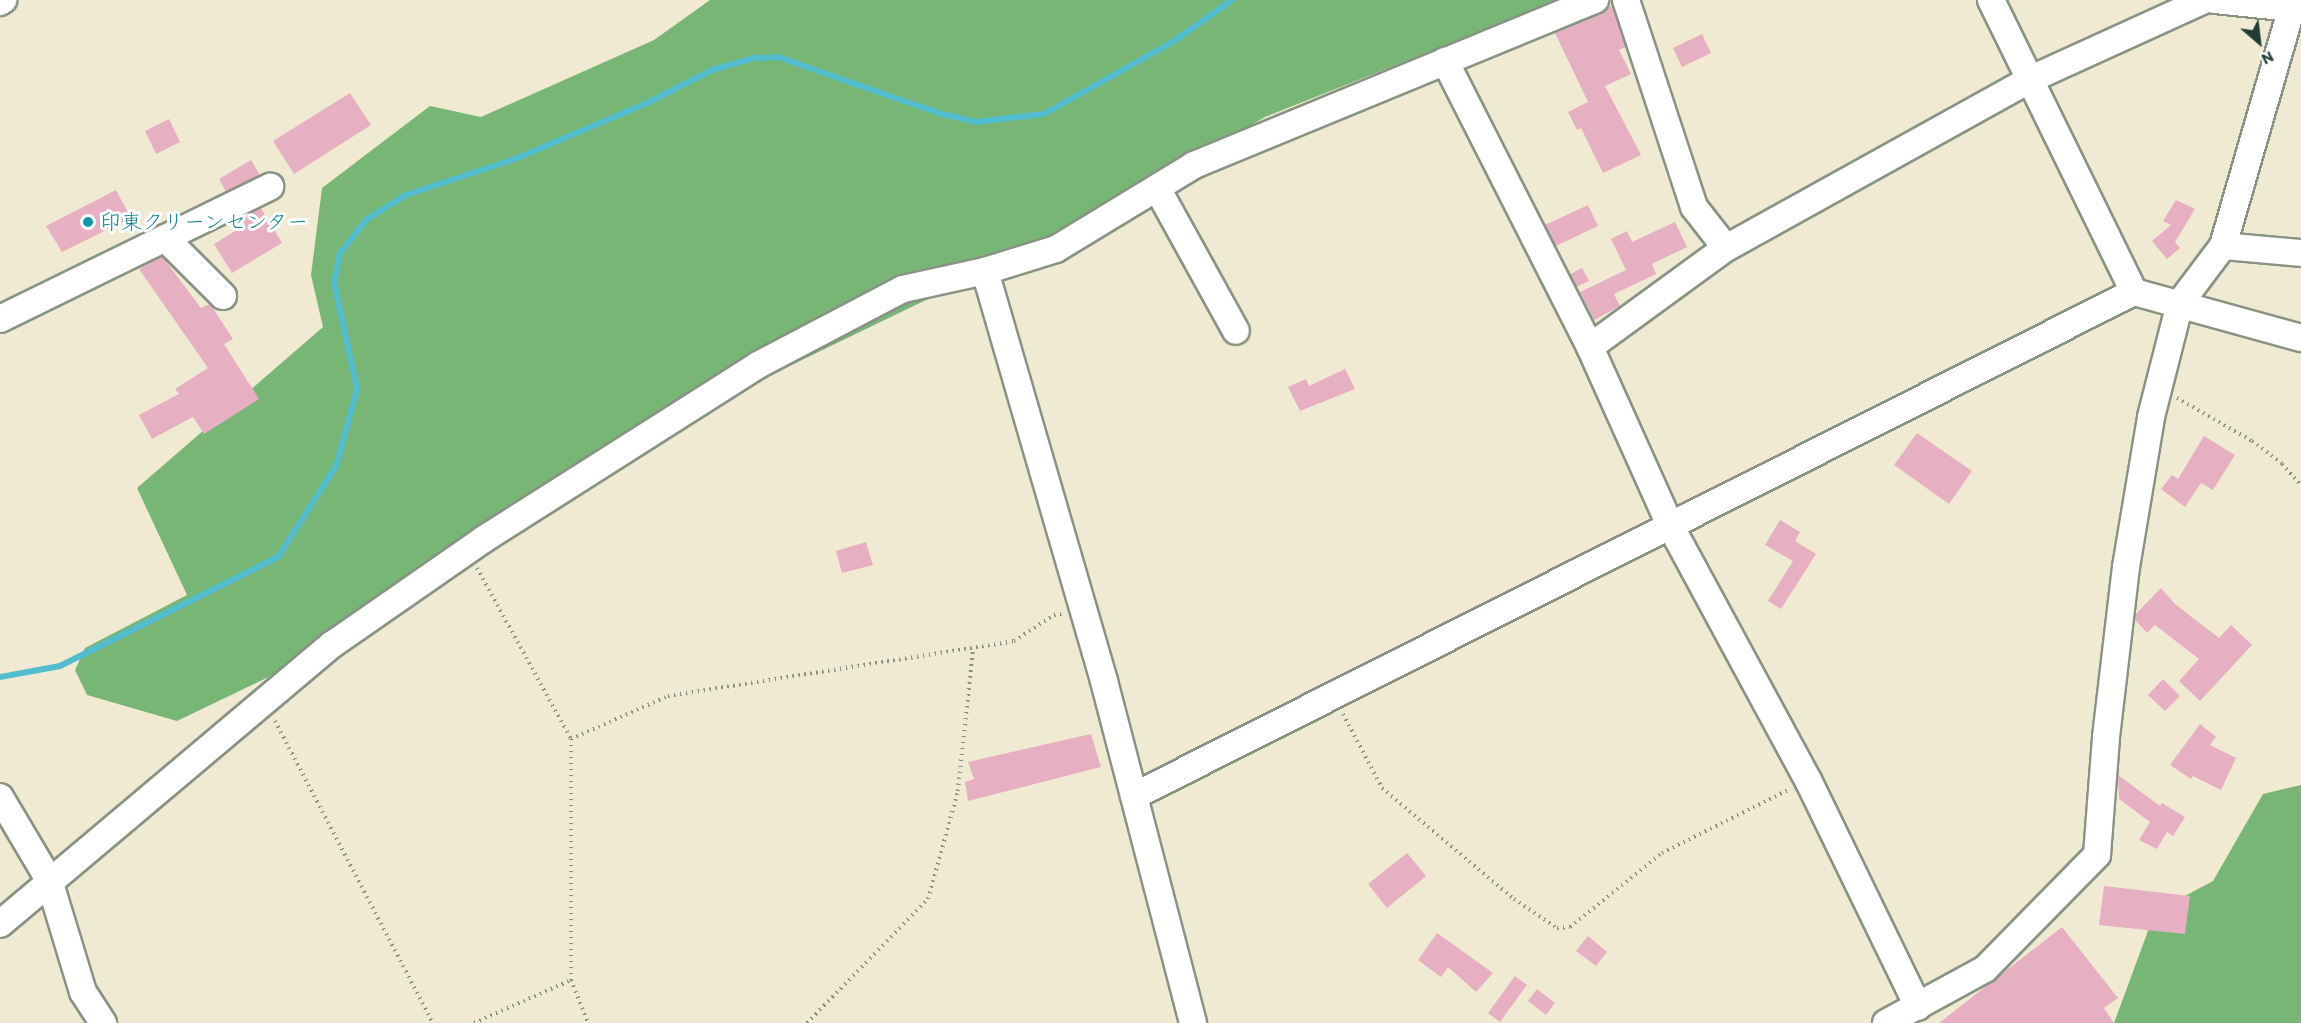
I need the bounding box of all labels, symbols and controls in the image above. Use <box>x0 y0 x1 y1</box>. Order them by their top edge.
north arrow <box>2229 12 2289 72</box>
text: N <box>2258 47 2277 69</box>
place label: 印東クリーンセンター <box>100 209 310 235</box>
marker: 印東クリーンセンター <box>81 215 95 229</box>

